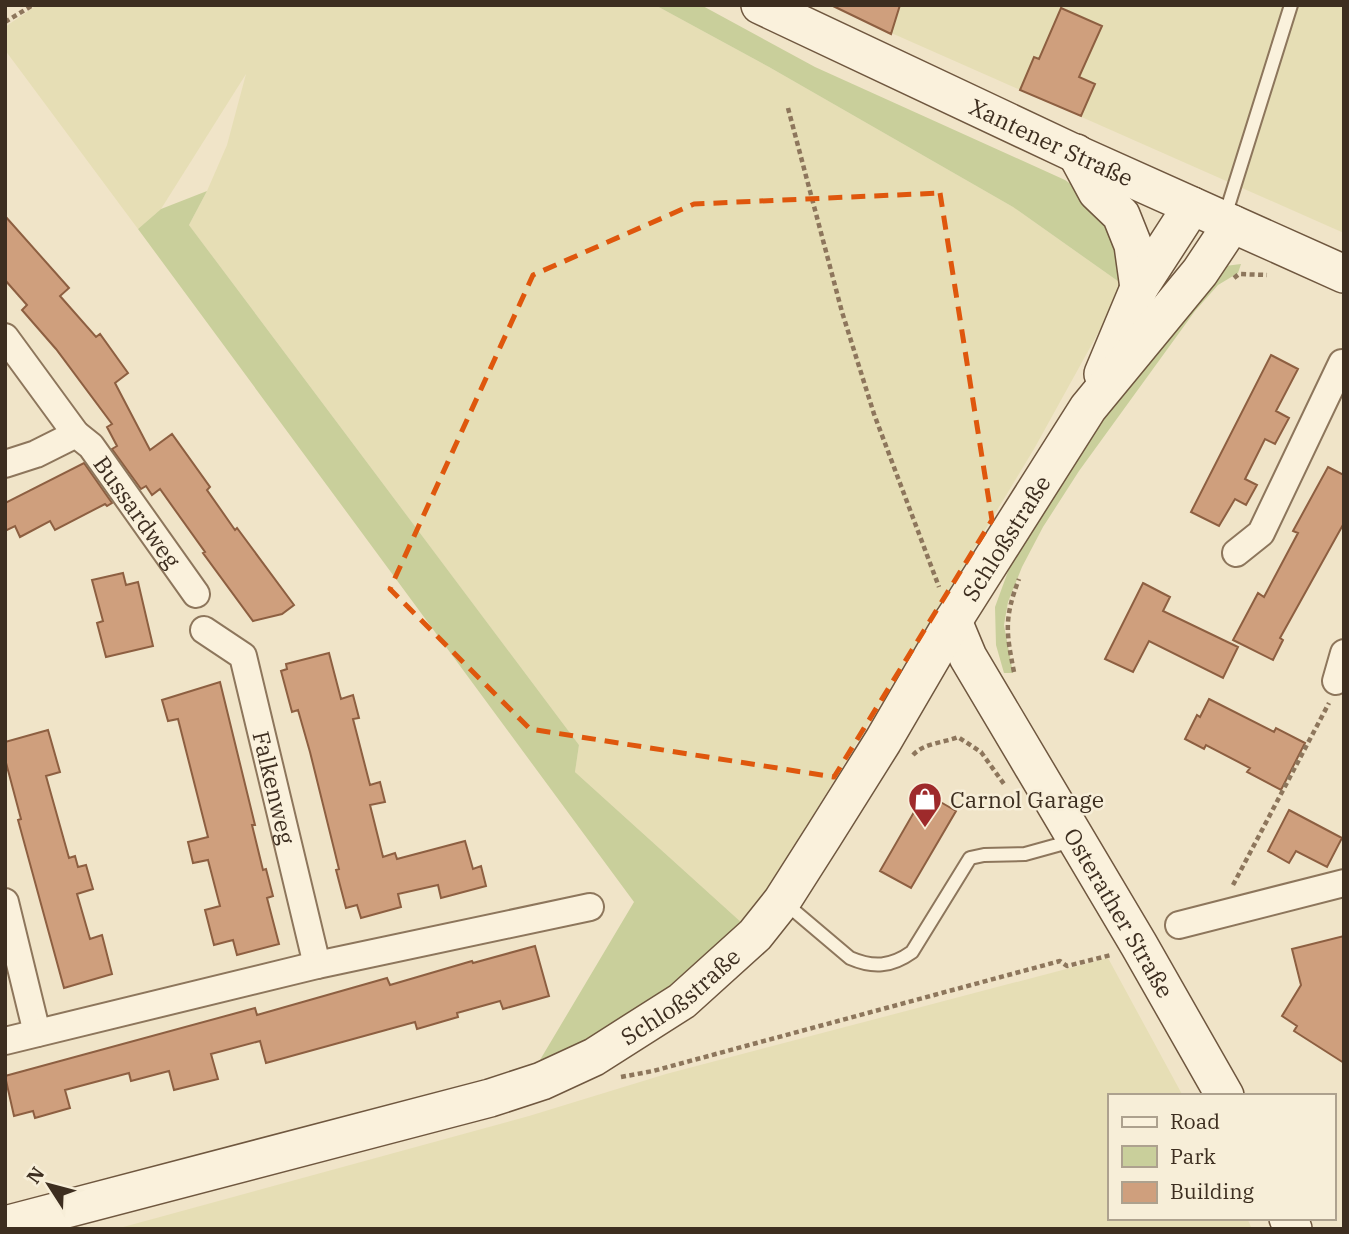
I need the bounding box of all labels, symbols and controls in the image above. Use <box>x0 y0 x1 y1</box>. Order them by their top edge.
street label: Xantener Straße <box>965 91 1138 193</box>
street label: Bussardweg <box>87 450 188 574</box>
street label: Schloßstraße <box>955 469 1057 606</box>
street label: Falkenweg <box>246 728 303 847</box>
shop icon: Carnol Garage <box>906 780 944 829</box>
place label: Carnol Garage <box>950 784 1104 814</box>
street label: Osterather Straße <box>1058 822 1181 1003</box>
street label: Schloßstraße <box>615 941 746 1051</box>
legend <box>1108 1094 1335 1220</box>
text: Road <box>1170 1107 1220 1135</box>
text: Park <box>1170 1142 1217 1170</box>
north arrow <box>14 1150 84 1220</box>
text: N <box>21 1162 49 1188</box>
text: Building <box>1170 1177 1255 1205</box>

